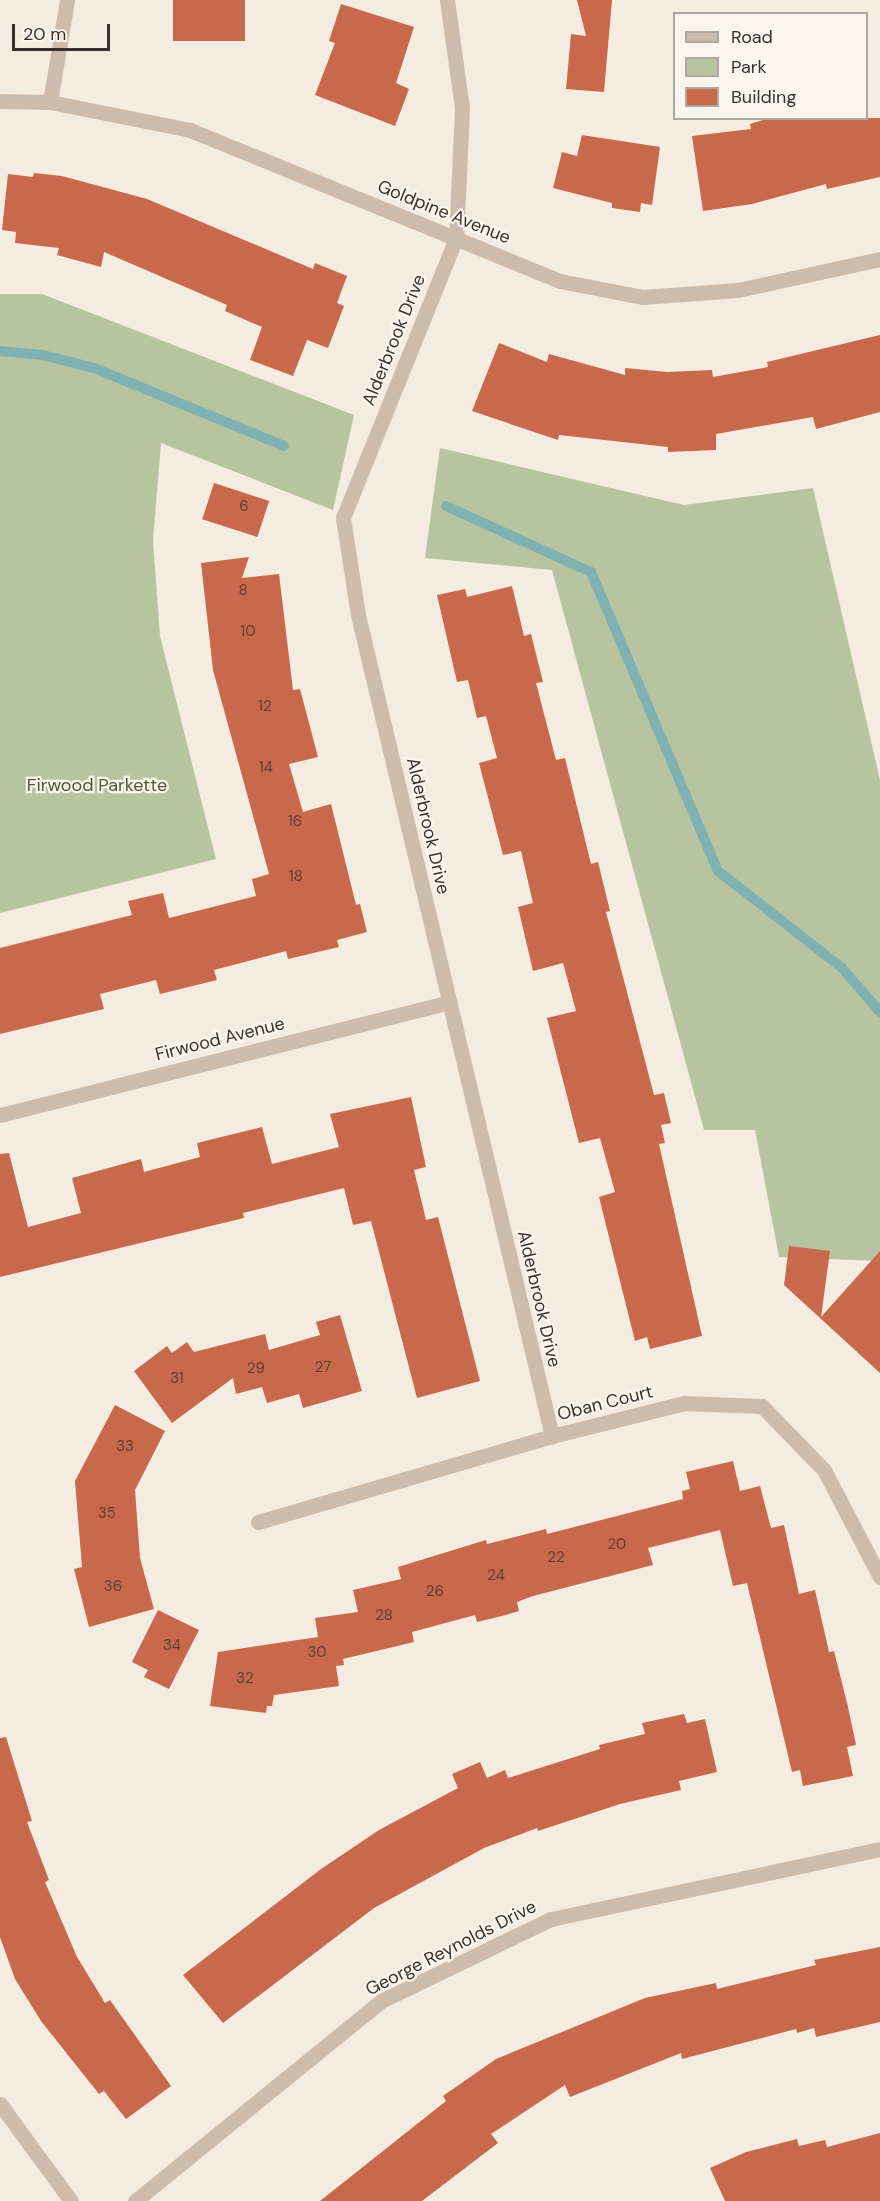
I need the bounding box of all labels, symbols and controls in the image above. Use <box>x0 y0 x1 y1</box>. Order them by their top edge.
scale bar <box>15 12 112 50</box>
legend <box>673 12 868 120</box>
text: 20 m <box>23 22 66 46</box>
text: Road <box>731 25 773 49</box>
text: Park <box>731 55 767 79</box>
text: Building <box>731 85 796 109</box>
street label: Goldpine Avenue <box>374 175 514 249</box>
street label: Alderbrook Drive <box>358 271 430 409</box>
house number: 6 <box>239 498 249 516</box>
house number: 8 <box>238 582 248 600</box>
house number: 10 <box>241 623 255 641</box>
house number: 12 <box>258 698 272 716</box>
street label: Alderbrook Drive <box>402 756 454 896</box>
house number: 14 <box>259 759 273 777</box>
park label: Firwood Parkette <box>27 774 167 796</box>
house number: 16 <box>288 813 302 831</box>
house number: 18 <box>289 868 303 886</box>
street label: Firwood Avenue <box>153 1012 287 1066</box>
street label: Alderbrook Drive <box>513 1229 565 1369</box>
house number: 27 <box>315 1359 331 1377</box>
house number: 29 <box>247 1360 265 1378</box>
house number: 31 <box>170 1370 184 1388</box>
street label: Oban Court <box>555 1381 655 1425</box>
house number: 33 <box>116 1438 134 1456</box>
house number: 35 <box>98 1505 116 1523</box>
house number: 20 <box>608 1536 626 1554</box>
house number: 22 <box>547 1549 565 1567</box>
house number: 24 <box>487 1567 505 1585</box>
house number: 36 <box>104 1578 122 1596</box>
house number: 26 <box>426 1583 444 1601</box>
house number: 28 <box>375 1607 393 1625</box>
house number: 34 <box>163 1637 181 1655</box>
house number: 30 <box>307 1644 327 1662</box>
house number: 32 <box>236 1670 254 1688</box>
street label: George Reynolds Drive <box>362 1896 540 2000</box>

